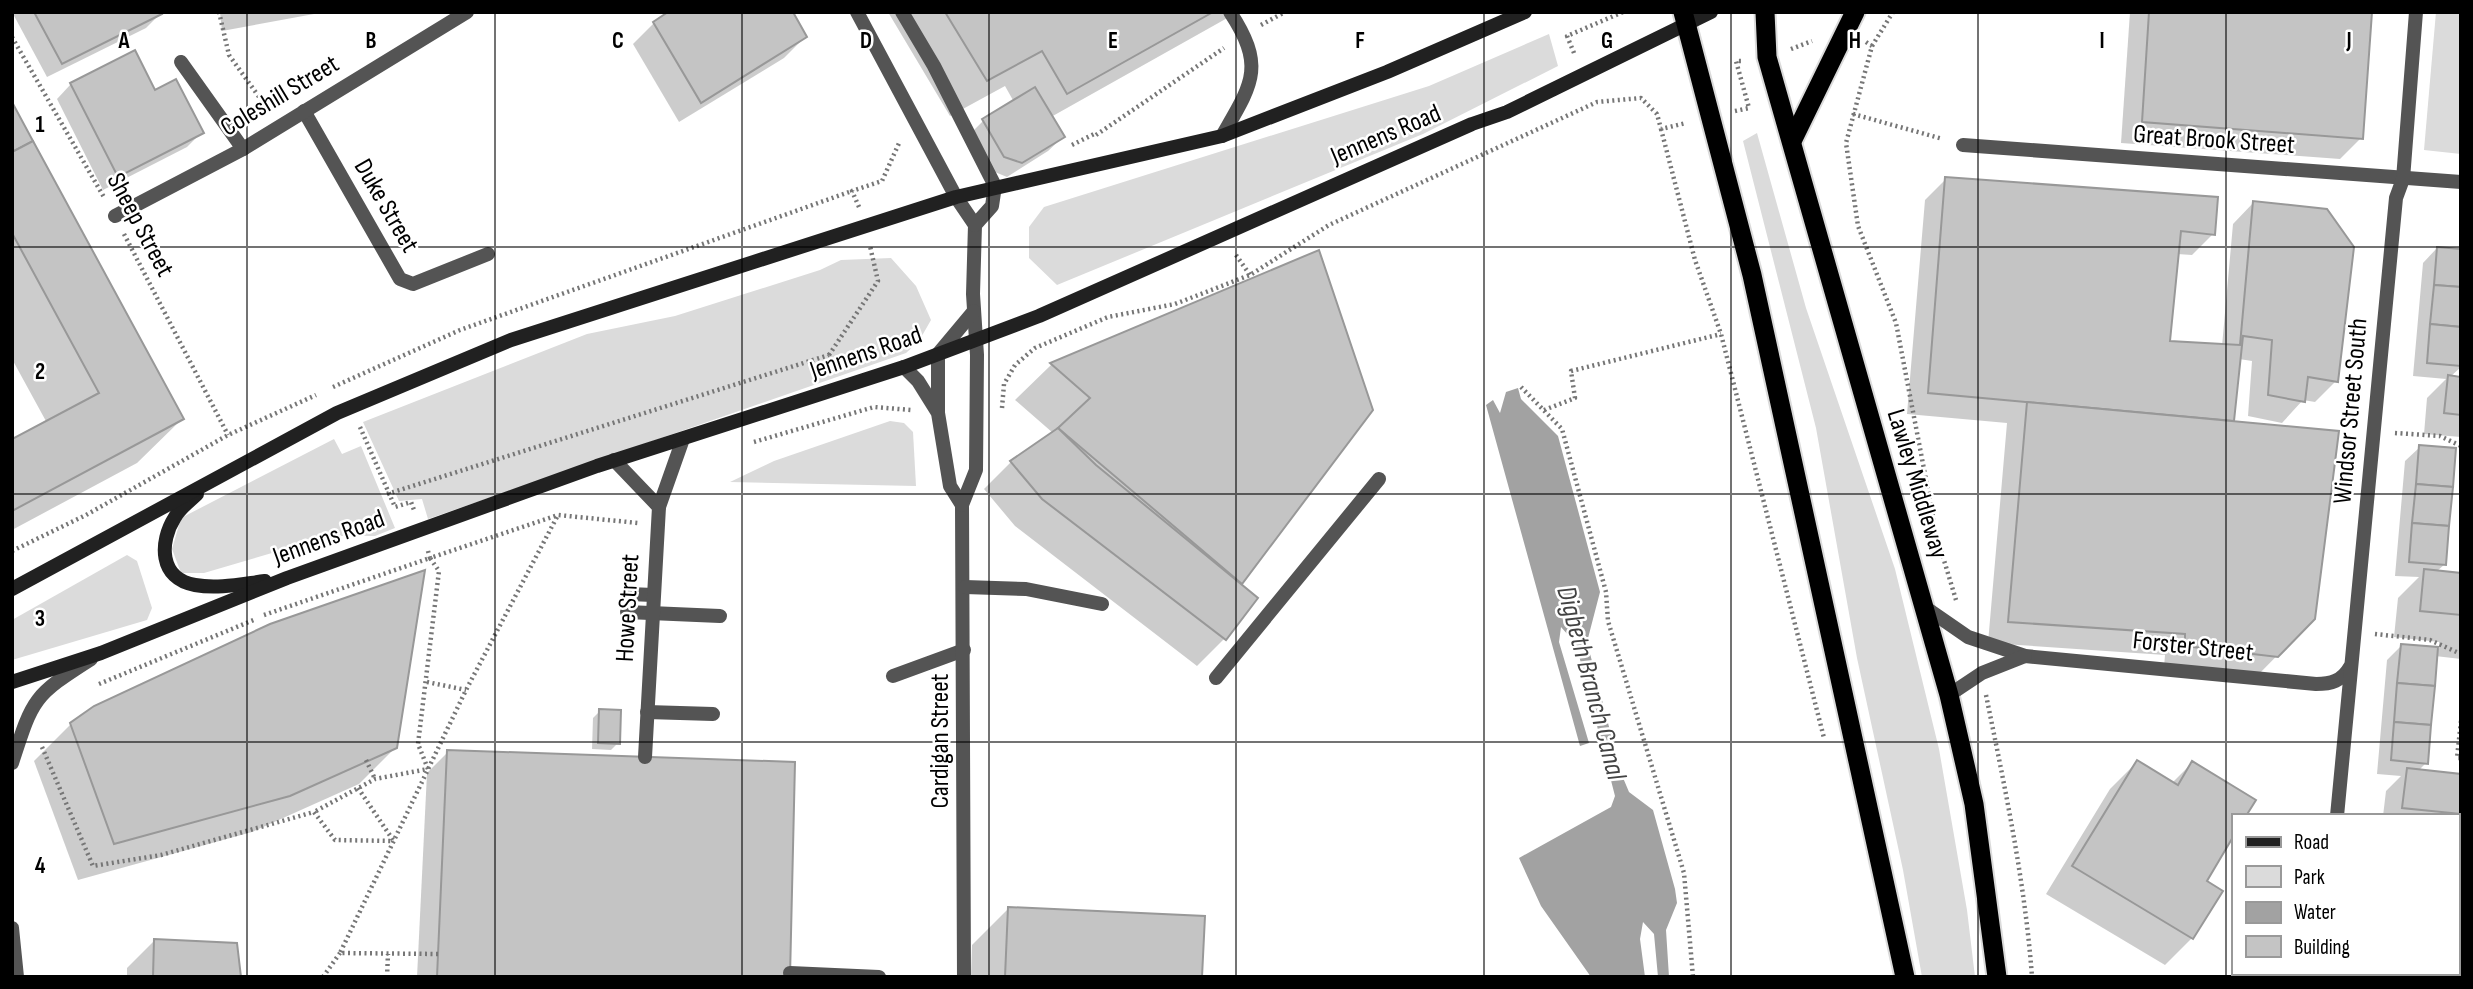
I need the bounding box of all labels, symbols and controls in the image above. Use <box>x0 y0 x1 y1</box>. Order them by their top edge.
text: A <box>118 27 131 55</box>
text: B <box>366 27 377 55</box>
text: C <box>612 27 624 55</box>
text: D <box>860 27 872 55</box>
text: E <box>1108 27 1118 55</box>
text: F <box>1355 27 1365 55</box>
text: G <box>1601 27 1613 55</box>
text: H <box>1849 27 1861 55</box>
text: I <box>2099 27 2105 55</box>
text: J <box>2345 27 2352 55</box>
street label: Coleshill Street <box>215 49 345 143</box>
street label: Jennens Road <box>1325 98 1446 172</box>
text: 1 <box>35 111 45 139</box>
street label: Great Brook Street <box>2132 119 2296 161</box>
street label: Duke Street <box>347 154 425 258</box>
street label: Sheep Street <box>100 168 180 282</box>
street label: Windsor Street South <box>2327 317 2375 505</box>
street label: Jennens Road <box>805 319 926 387</box>
text: 2 <box>35 358 45 386</box>
street label: Lawley Middleway <box>1880 406 1954 562</box>
street label: Jennens Road <box>268 504 389 573</box>
street label: Howe Street <box>610 553 646 663</box>
water label: Digbeth Branch Canal <box>1549 583 1633 784</box>
text: 3 <box>35 605 45 633</box>
street label: Forster Street <box>2131 625 2255 669</box>
street label: Cardigan Street <box>925 673 956 809</box>
legend <box>2232 814 2459 975</box>
text: Road <box>2294 830 2329 855</box>
text: 4 <box>35 852 46 880</box>
text: Park <box>2294 865 2325 890</box>
text: Water <box>2294 900 2336 925</box>
text: Building <box>2294 935 2350 960</box>

